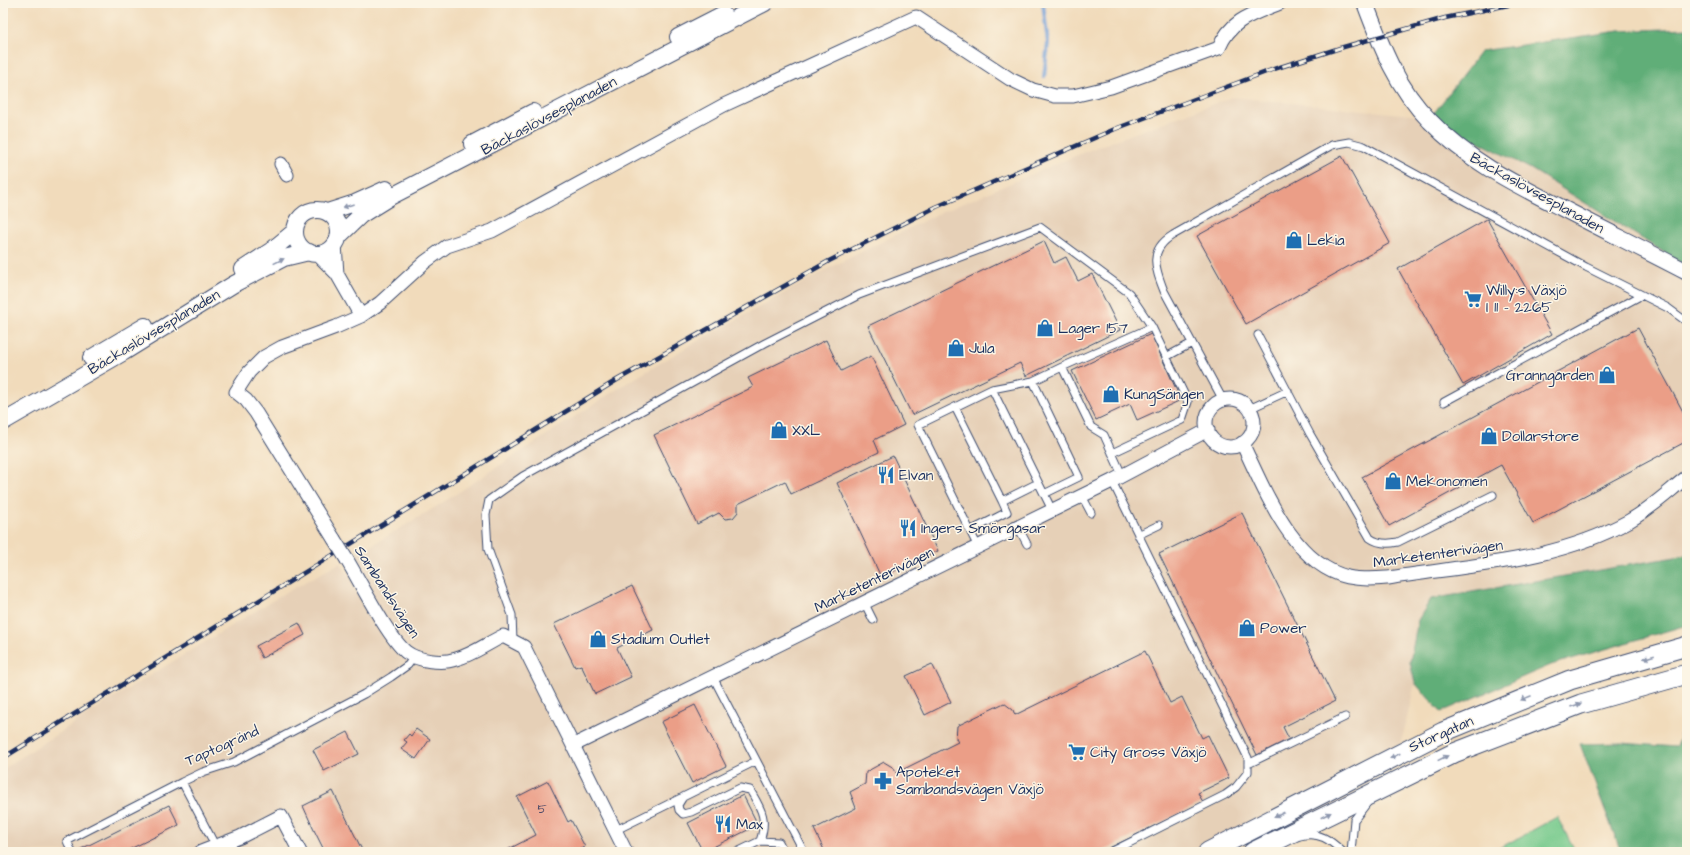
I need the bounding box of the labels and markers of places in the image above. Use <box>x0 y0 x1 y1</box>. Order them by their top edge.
shop icon: Lekia <box>1284 230 1304 250</box>
place label: Lekia <box>1307 230 1345 251</box>
place label: Willy:s Växjö I 11 - 2265 <box>1486 280 1567 318</box>
supermarket icon: Willy:s Växjö I 11 - 2265 <box>1463 289 1483 309</box>
shop icon: Lager 157 <box>1035 318 1055 338</box>
place label: Lager 157 <box>1058 318 1128 340</box>
shop icon: Jula <box>946 338 966 358</box>
place label: Jula <box>969 338 995 359</box>
place label: Granngården <box>1506 365 1594 387</box>
shop icon: Granngården <box>1597 365 1617 385</box>
shop icon: KungSängen <box>1101 384 1121 404</box>
place label: KungSängen <box>1124 384 1205 406</box>
shop icon: XXL <box>769 420 789 440</box>
place label: XXL <box>792 420 821 441</box>
shop icon: Dollarstore <box>1479 426 1499 446</box>
place label: Dollarstore <box>1502 426 1579 447</box>
restaurant icon: Elvan <box>876 465 896 485</box>
place label: Elvan <box>899 465 934 486</box>
shop icon: Mekonomen <box>1383 471 1403 491</box>
place label: Mekonomen <box>1406 471 1488 492</box>
restaurant icon: Ingers Smörgåsar <box>898 518 918 538</box>
place label: Ingers Smörgåsar <box>921 518 1045 540</box>
shop icon: Power <box>1237 618 1257 638</box>
place label: Power <box>1260 618 1307 639</box>
shop icon: Stadium Outlet <box>588 629 608 649</box>
place label: Stadium Outlet <box>611 629 710 650</box>
supermarket icon: City Gross Växjö <box>1067 742 1087 762</box>
place label: City Gross Växjö <box>1090 742 1207 764</box>
place label: Apoteket Sambandsvägen Växjö <box>896 762 1044 801</box>
pharmacy icon: Apoteket Sambandsvägen Växjö <box>873 771 893 791</box>
restaurant icon: Max <box>713 814 733 834</box>
place label: Max <box>736 814 764 835</box>

